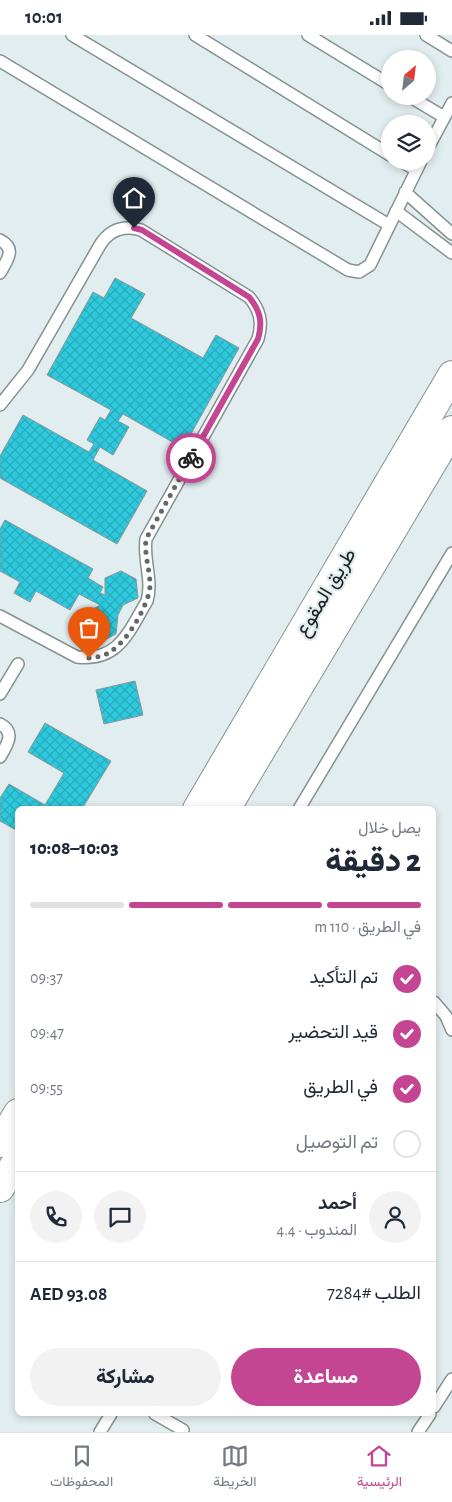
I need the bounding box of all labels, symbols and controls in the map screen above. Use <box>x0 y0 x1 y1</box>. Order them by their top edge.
text: 10:01 <box>25 8 63 27</box>
north arrow <box>381 50 436 105</box>
map controls <box>381 50 436 170</box>
button: layers <box>381 115 436 170</box>
pin <box>113 177 155 228</box>
icon: home <box>120 184 148 212</box>
courier <box>166 433 216 483</box>
icon: bike <box>177 444 205 472</box>
street label: طريق المقوع <box>292 545 362 642</box>
pin <box>68 607 110 658</box>
icon: bag <box>75 614 103 642</box>
text: يصل خلال <box>358 820 421 836</box>
text: 10:03–10:08 <box>30 839 119 858</box>
text: 2 دقيقة <box>325 845 421 877</box>
text: في الطريق · 110 m <box>314 919 421 935</box>
icon: check <box>393 965 421 993</box>
text: تم التأكيد <box>309 968 378 987</box>
text: 09:37 <box>30 970 63 986</box>
icon: check <box>393 1020 421 1048</box>
text: قيد التحضير <box>288 1023 378 1042</box>
text: 09:47 <box>30 1025 64 1041</box>
icon: check <box>393 1075 421 1103</box>
text: في الطريق <box>303 1078 378 1097</box>
text: 09:55 <box>30 1080 63 1096</box>
text: تم التوصيل <box>296 1133 378 1152</box>
button: phone <box>30 1191 82 1243</box>
button: chat <box>94 1191 146 1243</box>
button: person <box>369 1191 421 1243</box>
text: أحمد <box>318 1194 357 1213</box>
text: المندوب · 4.4 <box>277 1222 357 1238</box>
text: الطلب #7284 <box>327 1284 421 1303</box>
text: AED 93.08 <box>30 1285 107 1304</box>
button: مشاركة <box>30 1348 221 1406</box>
button: مساعدة <box>231 1348 421 1406</box>
tab: المحفوظات <box>50 1442 113 1494</box>
tab: الخريطة <box>213 1442 257 1494</box>
tab: الرئيسية <box>357 1442 402 1494</box>

